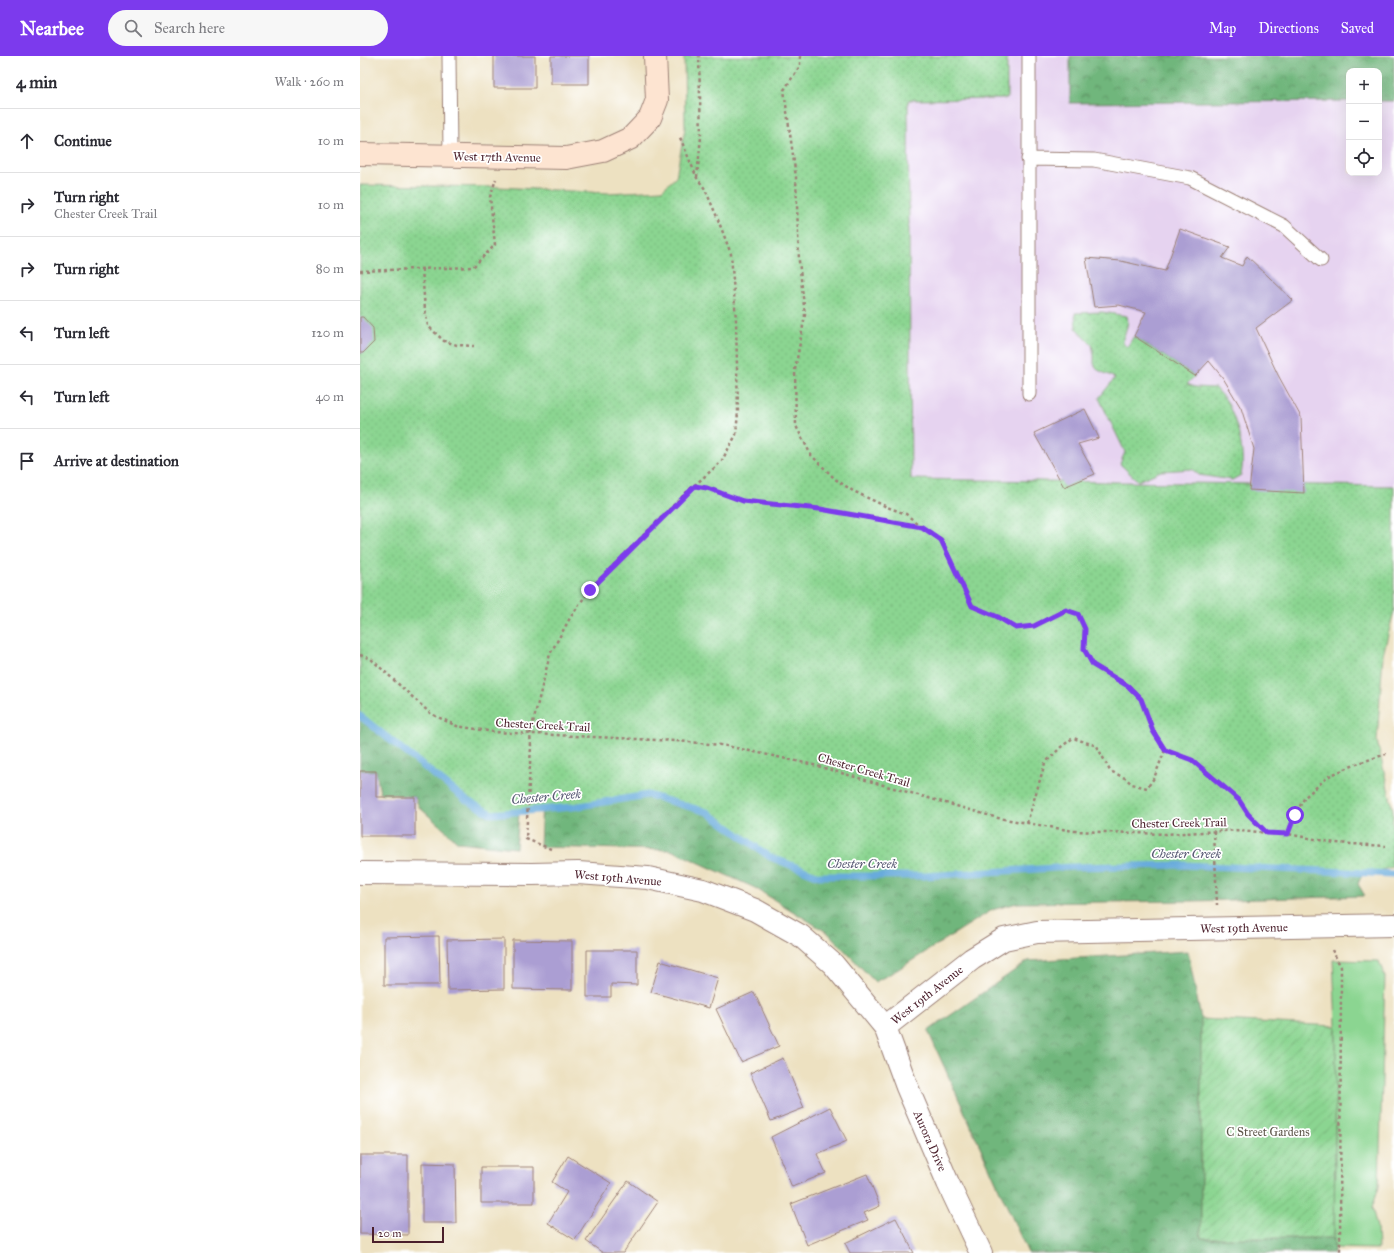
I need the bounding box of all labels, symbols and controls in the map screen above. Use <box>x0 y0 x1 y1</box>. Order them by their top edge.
search box <box>108 10 388 46</box>
text: Nearbee <box>20 17 84 40</box>
icon: search <box>122 17 144 39</box>
text: Search here <box>154 19 225 37</box>
text: Map <box>1209 20 1236 37</box>
text: Directions <box>1258 20 1319 37</box>
text: Saved <box>1341 20 1374 37</box>
map controls <box>1346 68 1382 176</box>
button: + <box>1346 68 1382 104</box>
text: 4 min <box>16 72 57 93</box>
text: Walk · 260 m <box>274 74 344 90</box>
button: − <box>1346 104 1382 140</box>
icon: ahead <box>16 130 38 152</box>
text: Continue <box>54 132 112 150</box>
text: 10 m <box>318 133 344 149</box>
button: locate <box>1346 140 1382 176</box>
street label: West 17th Avenue <box>453 149 541 165</box>
text: Turn right <box>54 188 119 206</box>
icon: right <box>16 194 38 216</box>
text: 10 m <box>318 197 344 213</box>
text: Chester Creek Trail <box>54 206 157 222</box>
icon: right <box>16 258 38 280</box>
text: Turn right <box>54 260 119 278</box>
text: 80 m <box>316 261 344 277</box>
icon: left <box>16 322 38 344</box>
text: Turn left <box>54 324 110 342</box>
text: 120 m <box>311 325 344 341</box>
icon: left <box>16 386 38 408</box>
text: Turn left <box>54 388 110 406</box>
text: 40 m <box>315 389 344 405</box>
icon: arrive <box>16 450 38 472</box>
text: Arrive at destination <box>54 452 179 470</box>
route end <box>581 581 599 599</box>
street label: Chester Creek Trail <box>495 716 592 735</box>
street label: Chester Creek Trail <box>816 750 912 790</box>
water label: Chester Creek <box>510 786 582 808</box>
route start <box>1286 806 1304 824</box>
street label: Chester Creek Trail <box>1131 815 1228 831</box>
water label: Chester Creek <box>1151 846 1221 862</box>
water label: Chester Creek <box>827 856 897 872</box>
street label: West 19th Avenue <box>574 867 662 889</box>
street label: West 19th Avenue <box>1200 920 1288 936</box>
street label: West 19th Avenue <box>888 962 966 1028</box>
street label: Aurora Drive <box>910 1108 950 1173</box>
park label: C Street Gardens <box>1226 1125 1310 1139</box>
scale bar <box>372 1225 444 1244</box>
text: 20 m <box>378 1227 401 1240</box>

